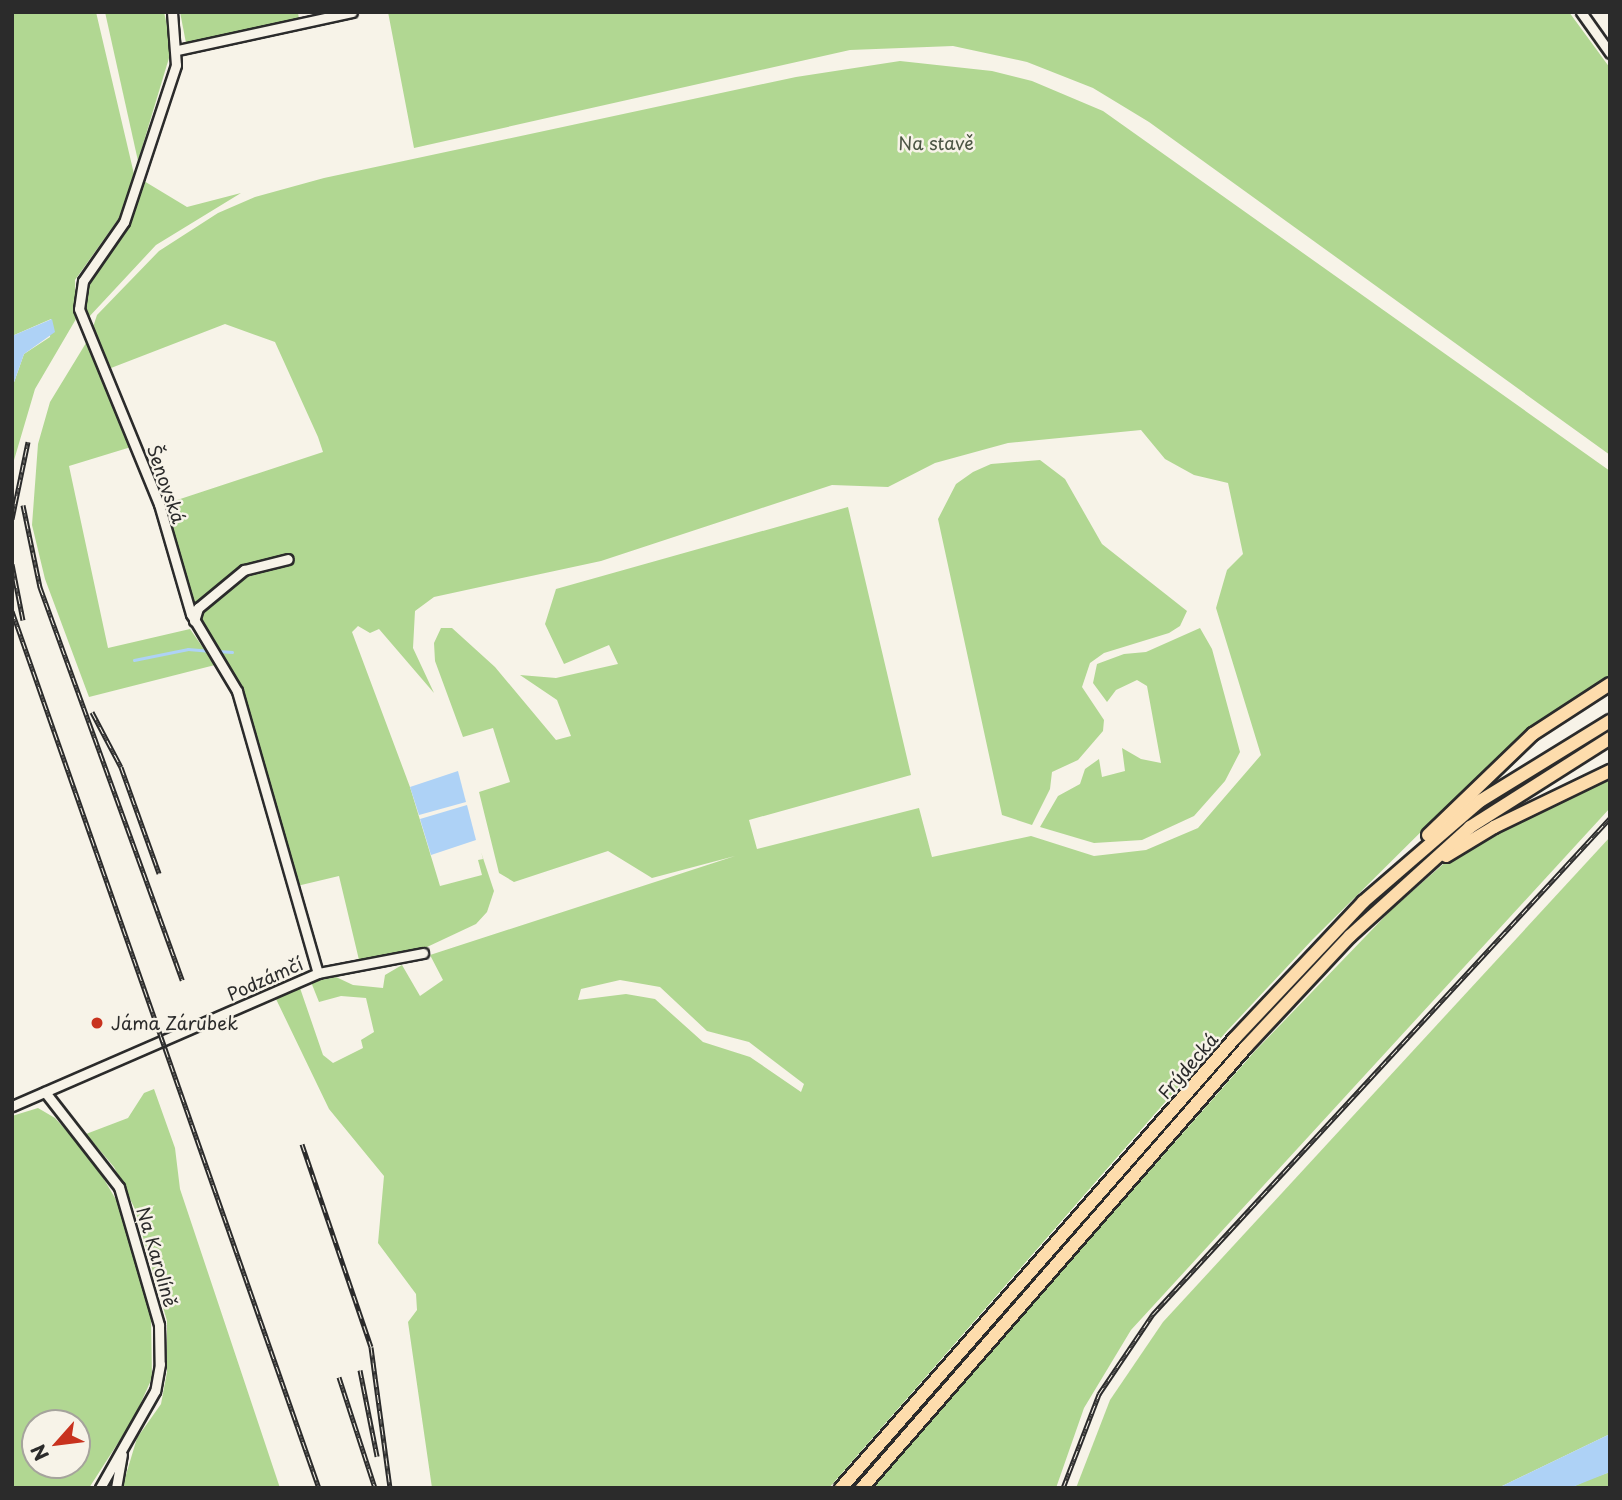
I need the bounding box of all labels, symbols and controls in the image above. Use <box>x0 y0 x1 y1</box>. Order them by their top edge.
park label: Na stavě <box>898 132 974 154</box>
street label: Šenovská <box>142 442 190 526</box>
street label: Podzámčí <box>224 953 306 1005</box>
place label: Jáma Zárubek <box>111 1012 239 1034</box>
marker: Jáma Zárubek <box>89 1015 105 1031</box>
street label: Frýdecká <box>1153 1029 1223 1103</box>
street label: Na Karolíně <box>133 1205 181 1309</box>
north arrow <box>21 1409 91 1479</box>
text: N <box>23 1440 55 1466</box>

